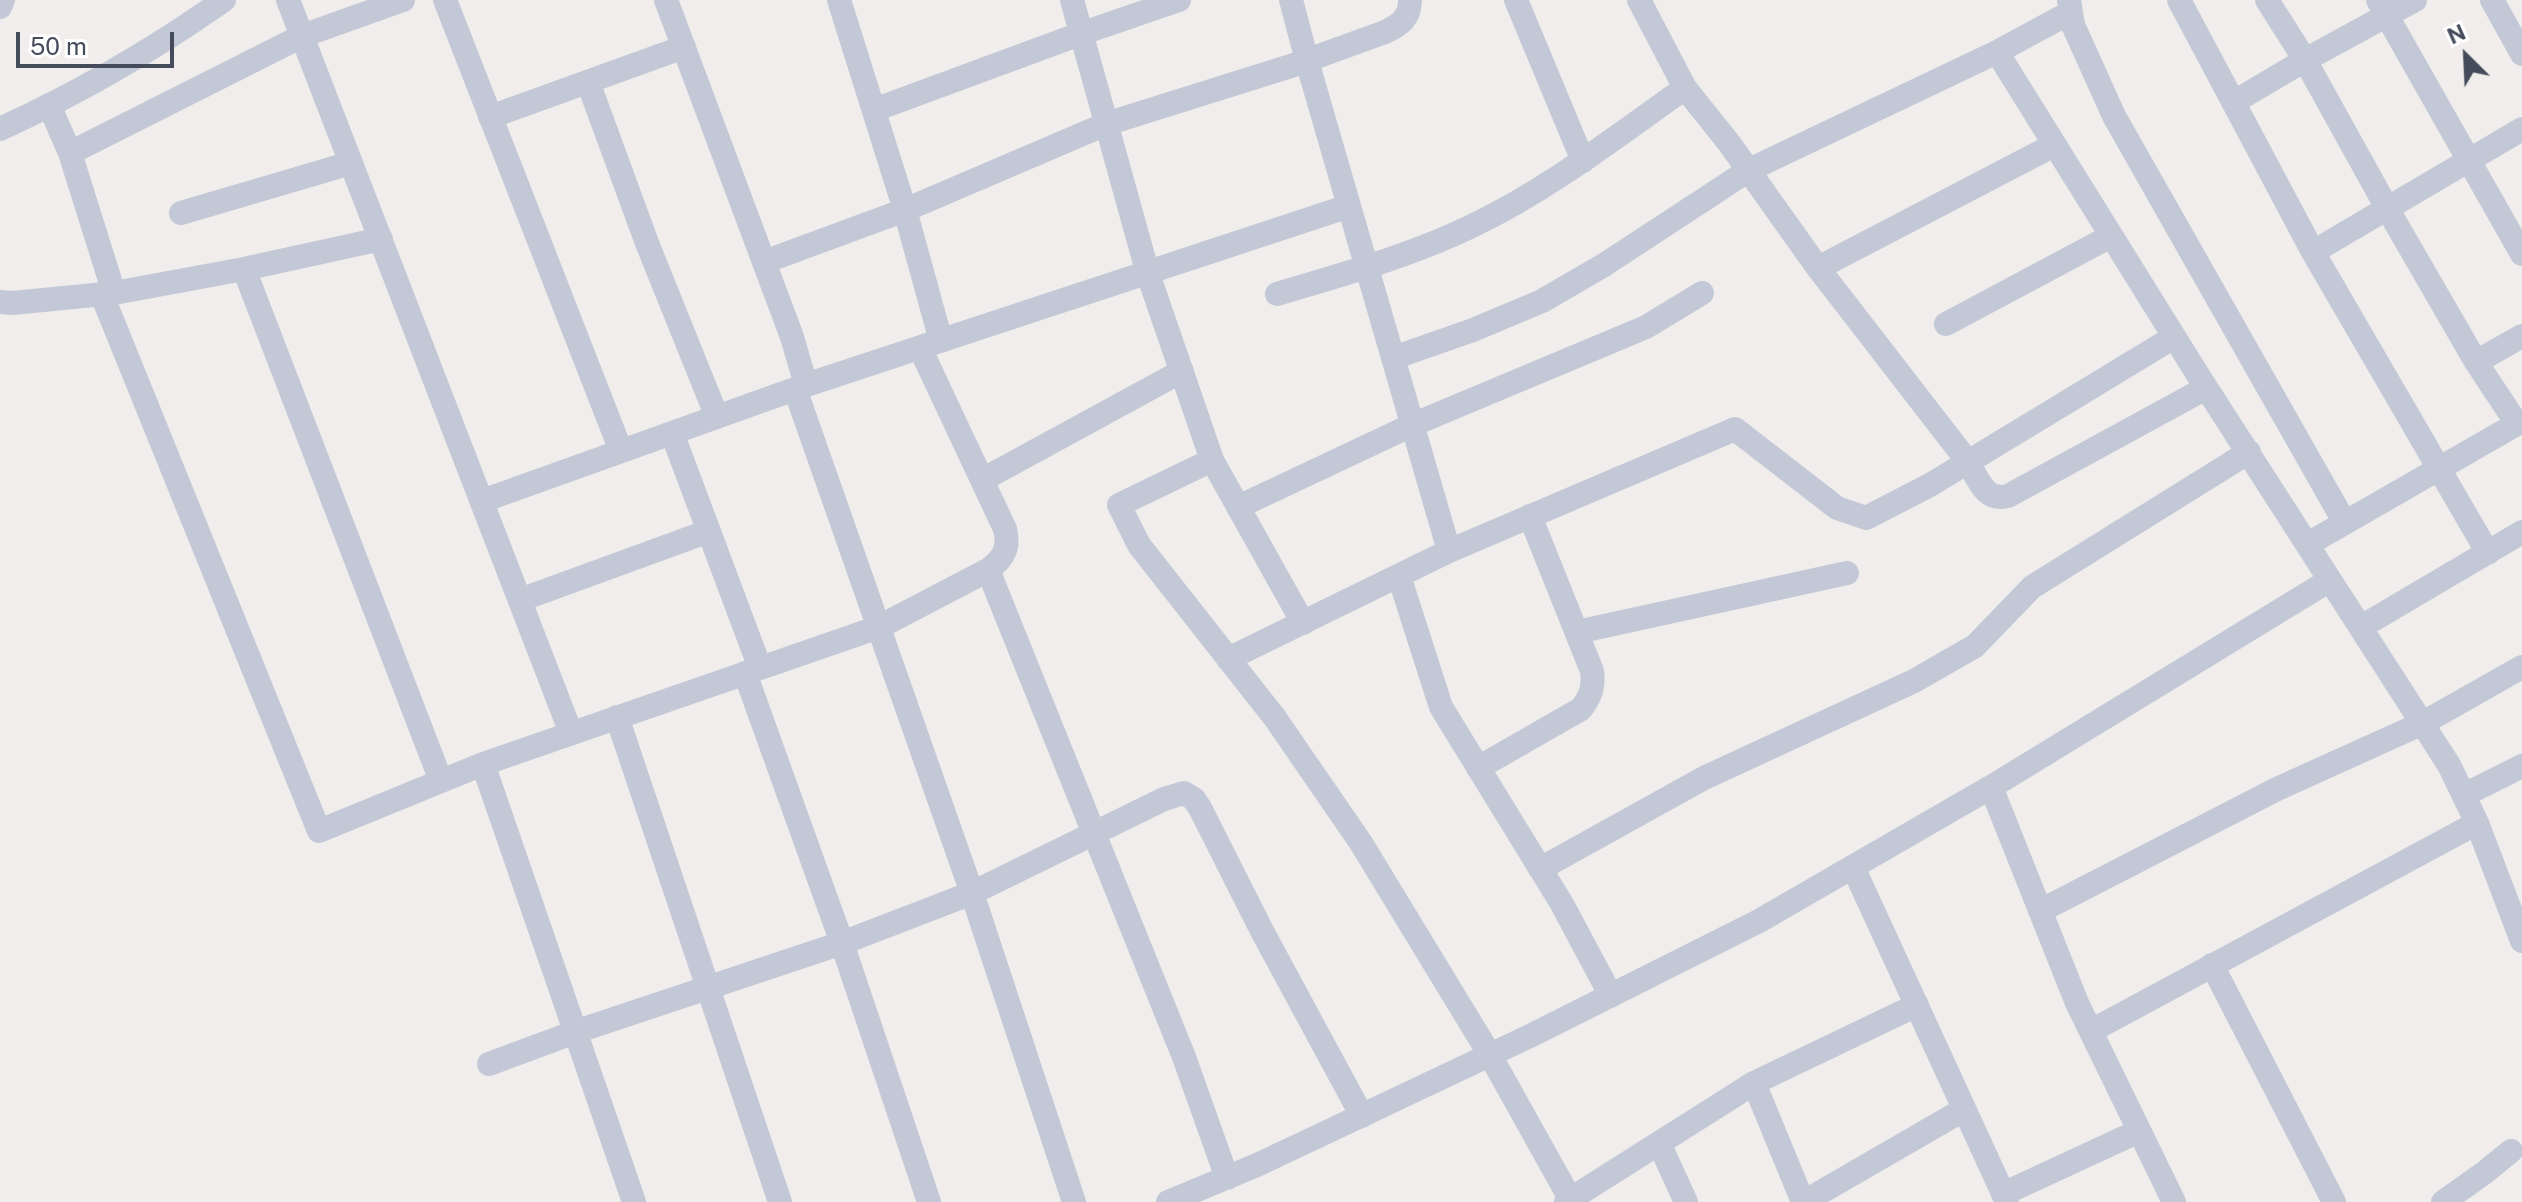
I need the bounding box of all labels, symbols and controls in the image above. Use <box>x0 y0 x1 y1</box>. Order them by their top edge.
scale bar <box>20 16 178 66</box>
north arrow <box>2426 16 2506 96</box>
text: N <box>2443 19 2469 49</box>
text: 50 m <box>30 32 87 60</box>

